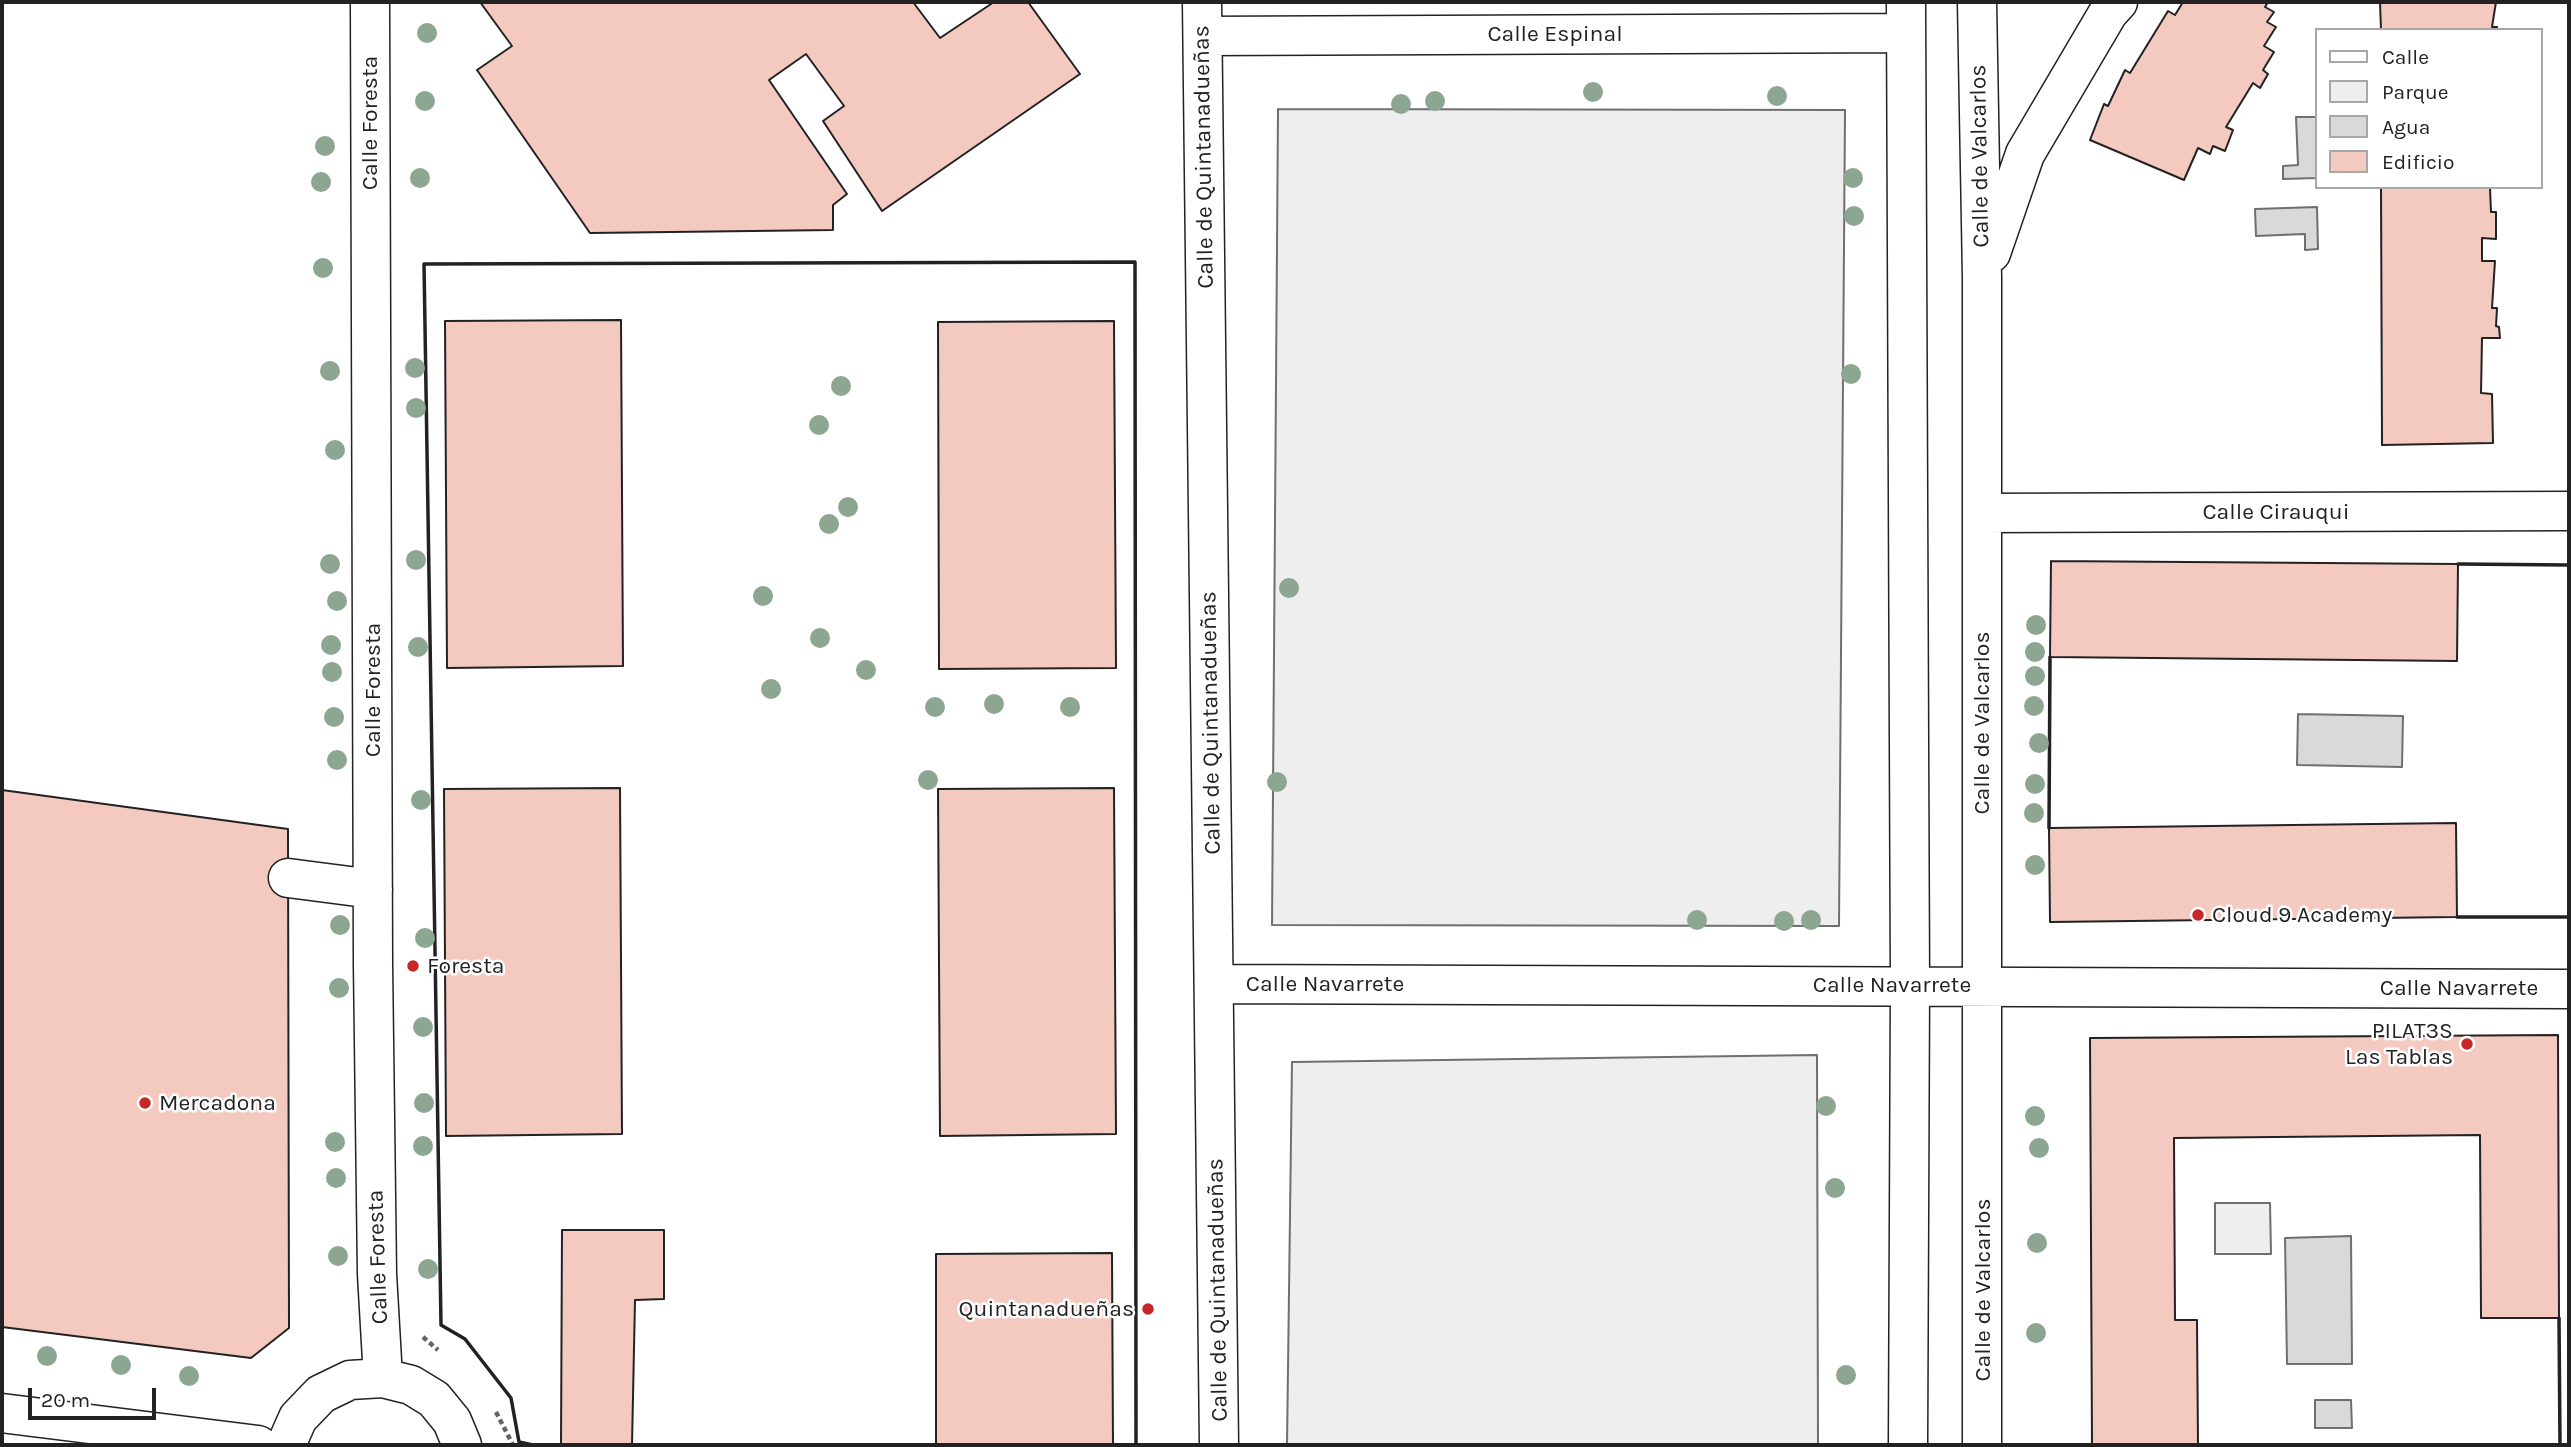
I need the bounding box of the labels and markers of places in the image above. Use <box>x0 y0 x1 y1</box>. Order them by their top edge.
place label: Cloud 9 Academy <box>2212 901 2392 929</box>
marker: Cloud 9 Academy <box>2190 907 2206 923</box>
place label: Foresta <box>427 952 504 980</box>
marker: Foresta <box>405 958 421 974</box>
place label: PILAT3S Las Tablas <box>2345 1017 2453 1071</box>
marker: PILAT3S Las Tablas <box>2459 1036 2475 1052</box>
place label: Mercadona <box>159 1089 276 1117</box>
marker: Mercadona <box>137 1095 153 1111</box>
place label: Quintanadueñas <box>959 1295 1134 1323</box>
marker: Quintanadueñas <box>1140 1301 1156 1317</box>

